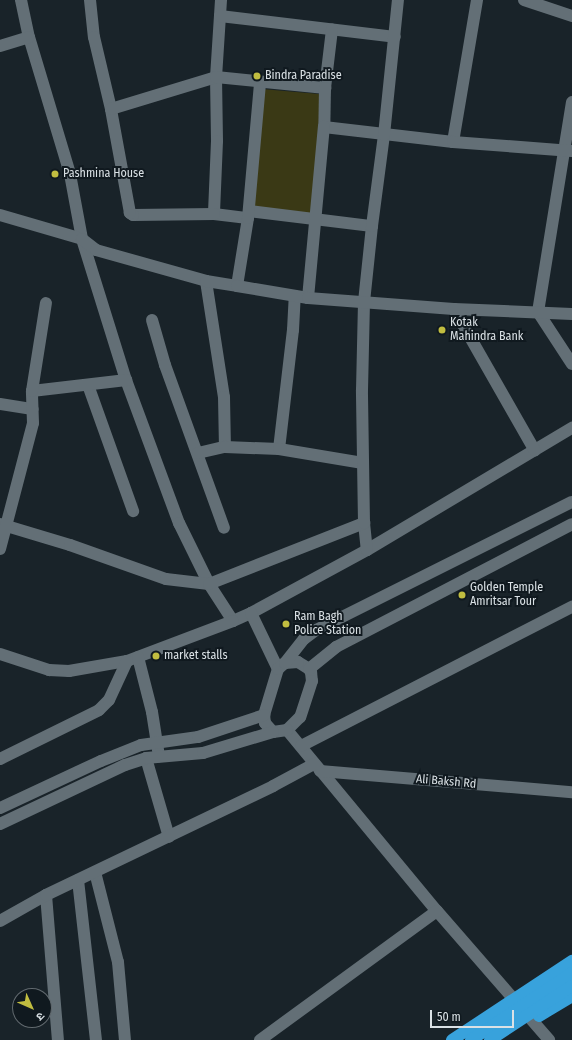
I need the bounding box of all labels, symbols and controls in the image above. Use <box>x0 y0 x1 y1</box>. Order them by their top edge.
place label: Bindra Paradise <box>265 69 342 83</box>
marker: Bindra Paradise <box>252 71 262 81</box>
place label: Pashmina House <box>63 167 144 181</box>
marker: Pashmina House <box>50 169 60 179</box>
place label: Kotak Mahindra Bank <box>450 316 523 344</box>
marker: Kotak Mahindra Bank <box>437 325 447 335</box>
place label: Golden Temple Amritsar Tour <box>470 581 543 609</box>
marker: Golden Temple Amritsar Tour <box>457 590 467 600</box>
place label: Ram Bagh Police Station <box>294 610 361 638</box>
marker: Ram Bagh Police Station <box>281 619 291 629</box>
place label: market stalls <box>164 649 228 663</box>
marker: market stalls <box>151 651 161 661</box>
street label: Ali Baksh Rd <box>415 772 477 792</box>
north arrow <box>12 988 52 1028</box>
scale bar <box>432 1002 516 1028</box>
text: उ <box>33 1009 47 1023</box>
text: 50 m <box>437 1010 461 1024</box>

